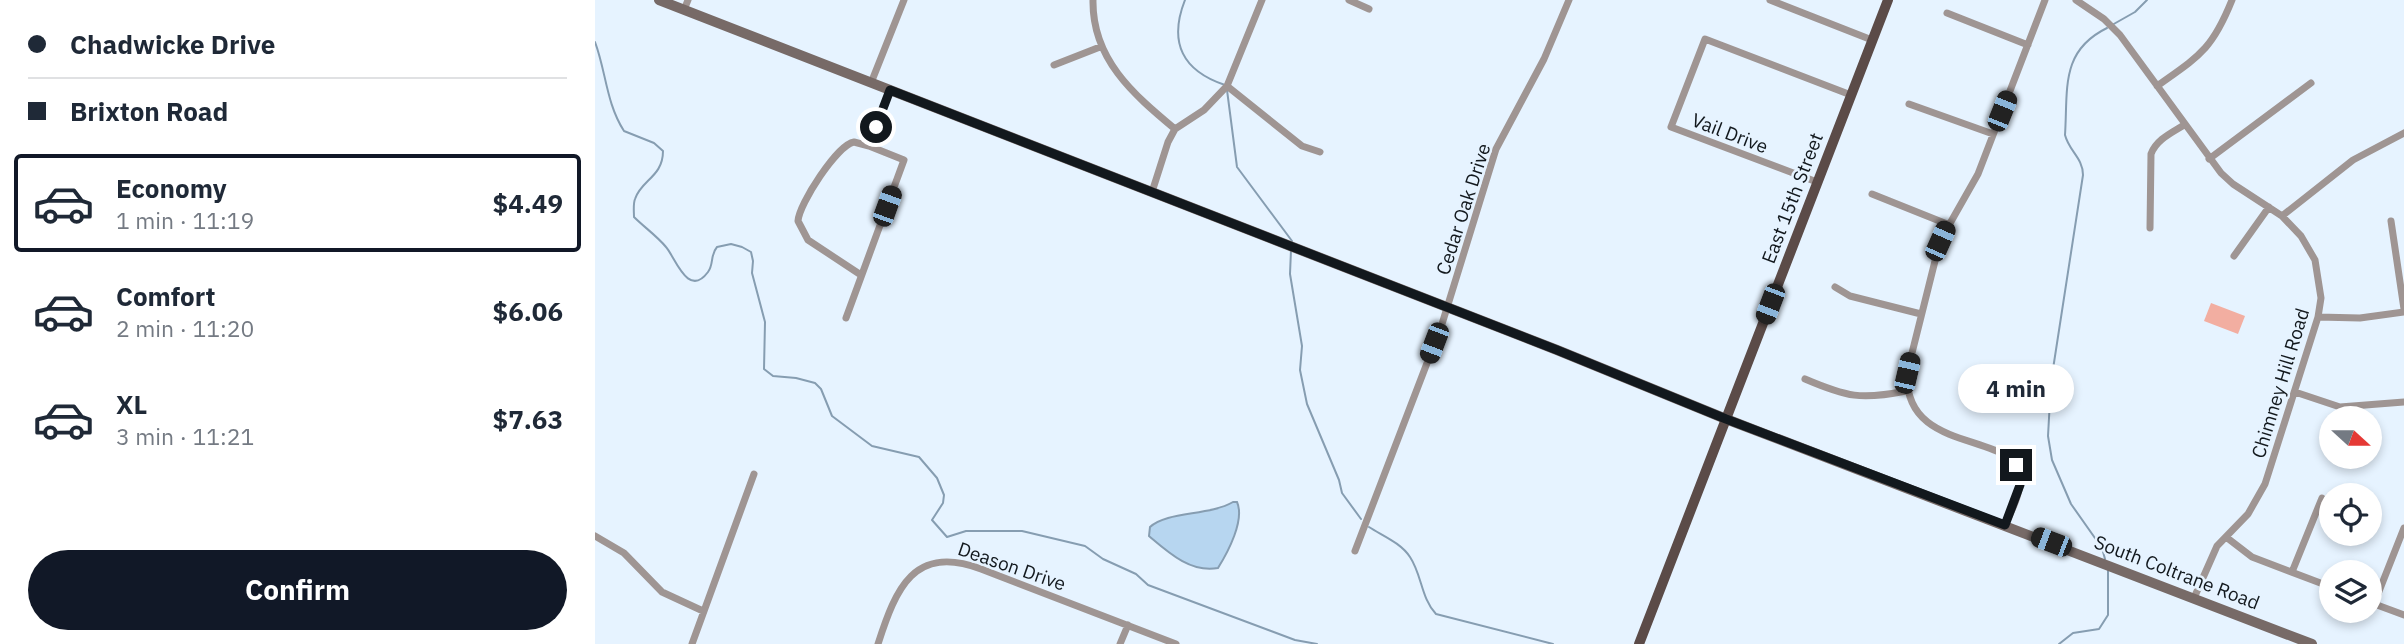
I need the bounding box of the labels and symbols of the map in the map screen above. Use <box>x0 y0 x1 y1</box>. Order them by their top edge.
car <box>1985 88 2020 134</box>
street label: Vail Drive <box>1689 108 1771 158</box>
route start <box>860 111 892 143</box>
street label: East 15th Street <box>1756 129 1828 267</box>
street label: Cedar Oak Drive <box>1430 140 1496 278</box>
car <box>870 183 905 229</box>
car <box>1922 218 1959 264</box>
car <box>1753 281 1788 327</box>
street label: Chimney Hill Road <box>2246 305 2314 461</box>
car <box>1417 320 1452 366</box>
car <box>1893 350 1922 396</box>
callout: 4 min <box>1958 364 2074 412</box>
north arrow <box>2319 406 2382 469</box>
route end <box>2000 449 2032 481</box>
car <box>2028 525 2075 559</box>
street label: South Coltrane Road <box>2091 529 2263 615</box>
street label: Deason Drive <box>955 536 1069 596</box>

